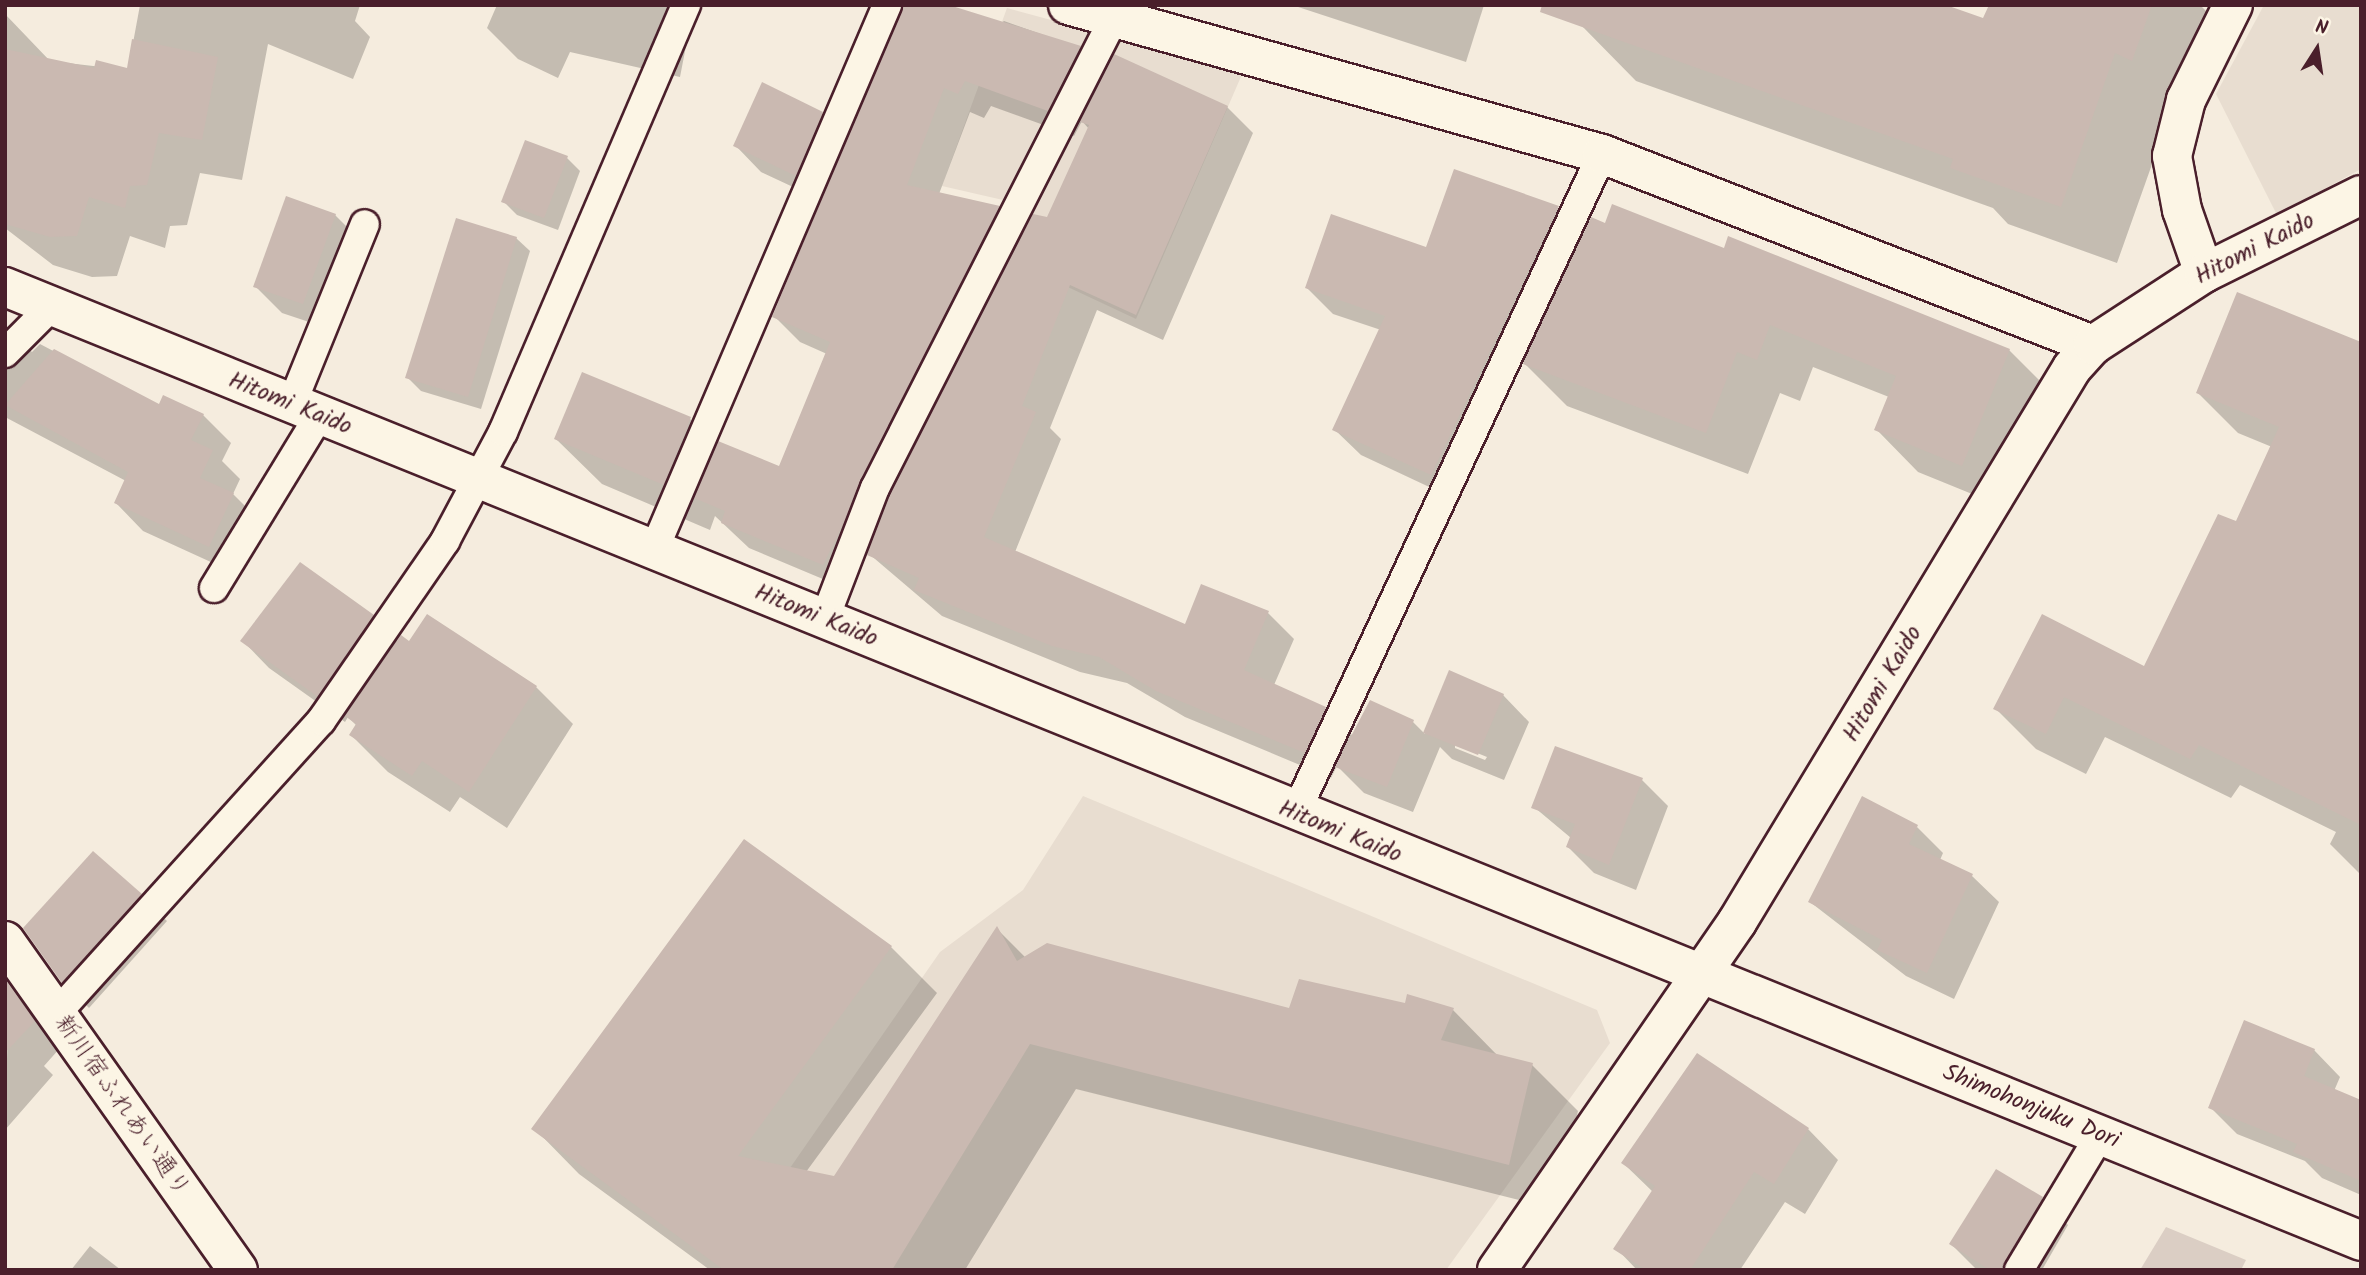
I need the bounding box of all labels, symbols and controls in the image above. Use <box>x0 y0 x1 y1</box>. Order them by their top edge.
text: N <box>2312 13 2330 44</box>
north arrow <box>2282 14 2352 84</box>
street label: Hitomi Kaido <box>2190 207 2320 291</box>
street label: Hitomi Kaido <box>224 366 356 442</box>
street label: Hitomi Kaido <box>750 578 882 654</box>
street label: Hitomi Kaido <box>1837 621 1929 747</box>
street label: Hitomi Kaido <box>1274 794 1406 870</box>
street label: 新川宿ふれあい通り <box>48 1009 196 1203</box>
street label: Shimohonjuku Dori <box>1938 1058 2124 1156</box>

